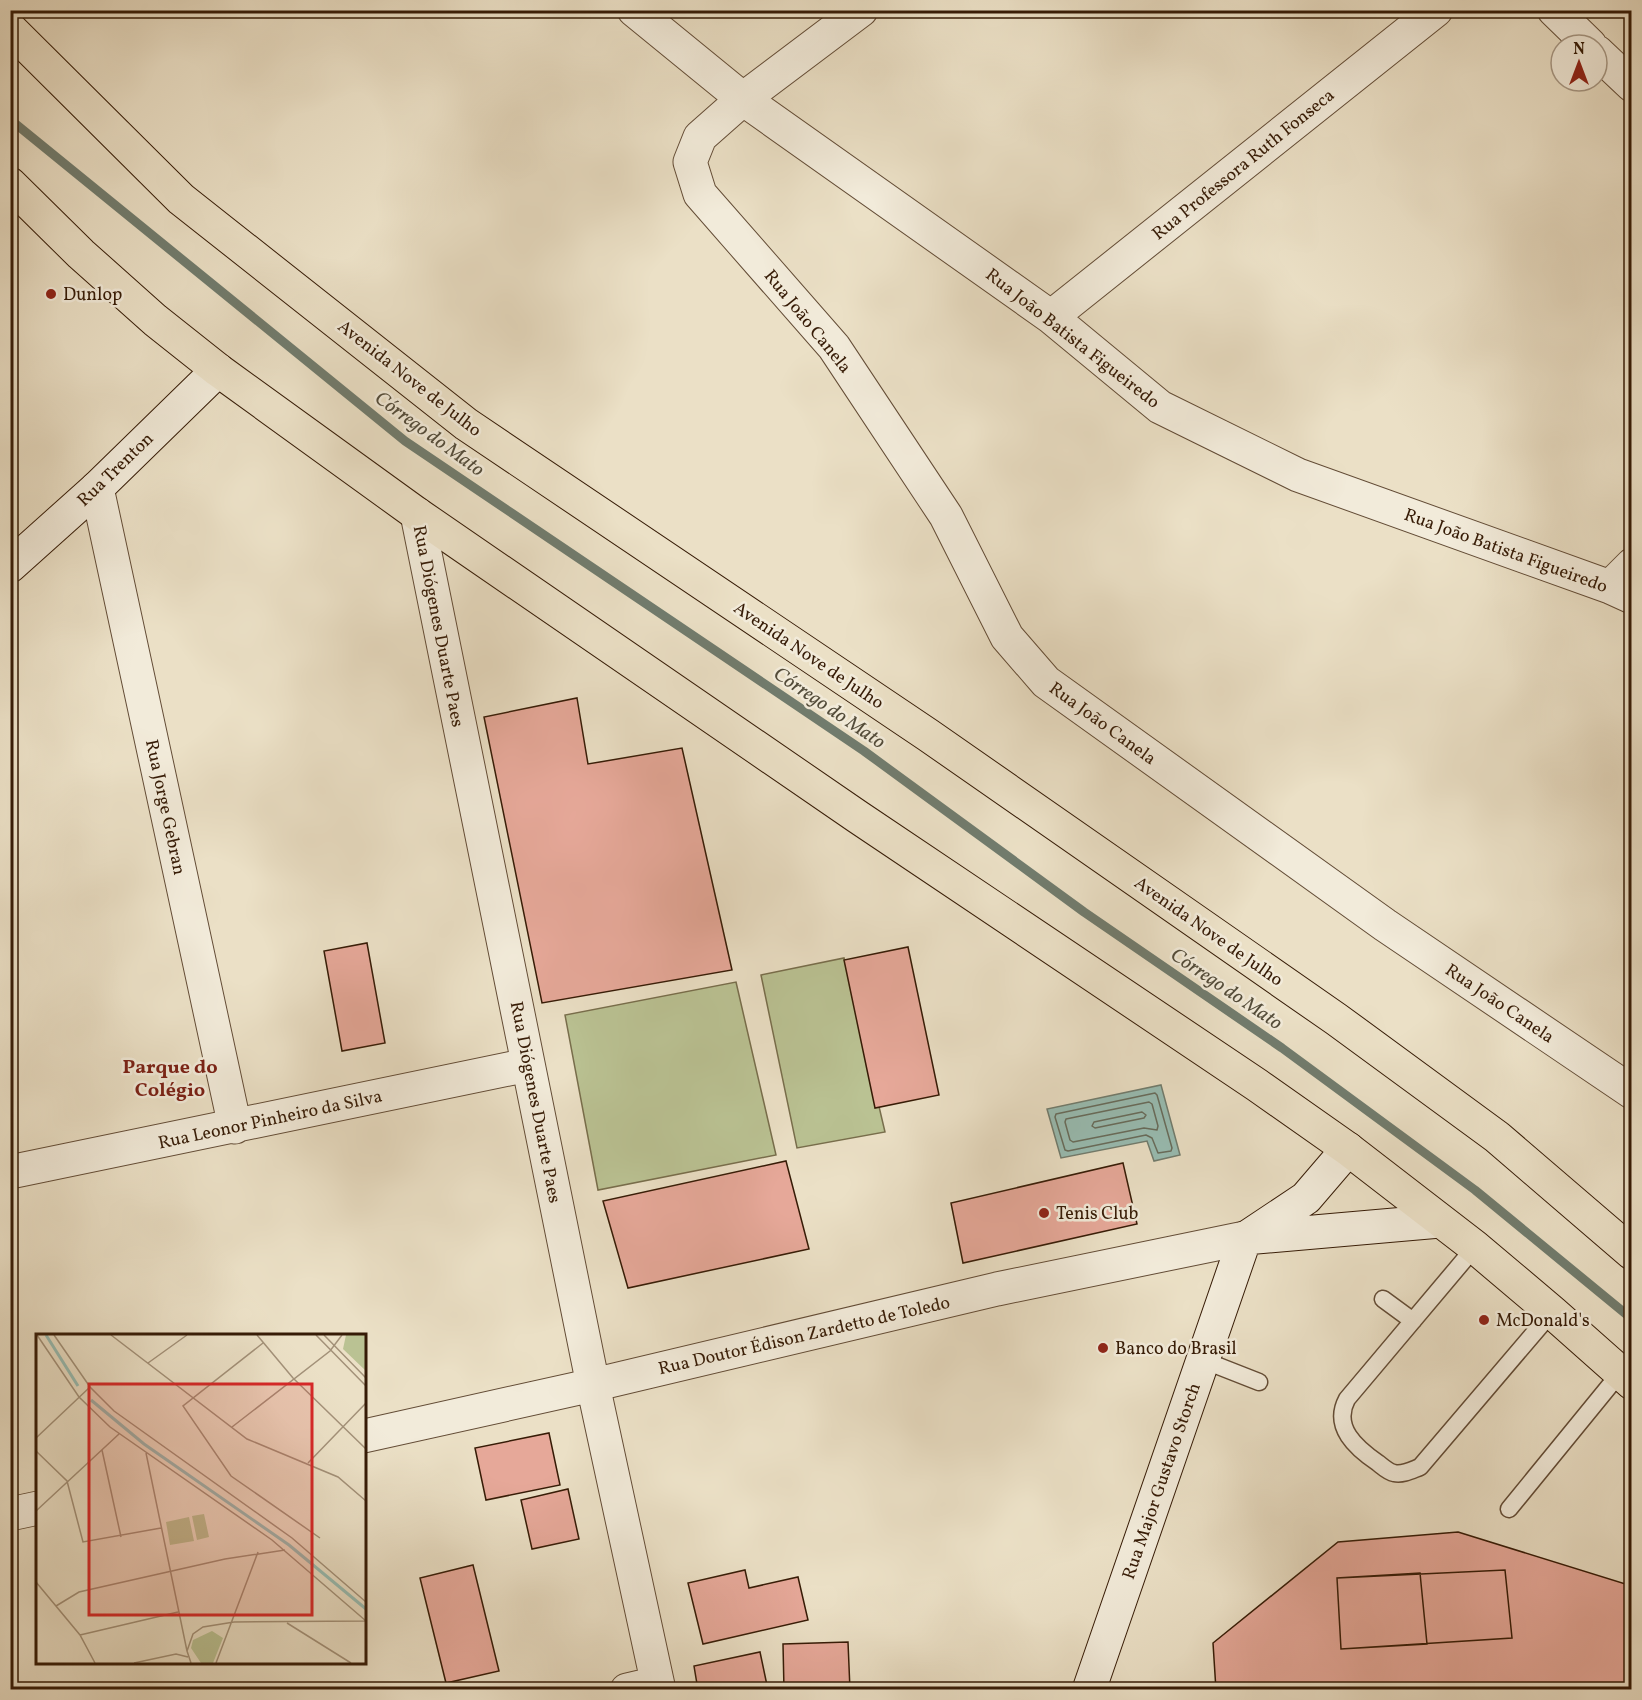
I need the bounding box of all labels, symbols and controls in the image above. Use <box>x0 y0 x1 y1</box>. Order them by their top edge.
north arrow <box>1549 33 1609 93</box>
text: N <box>1573 39 1585 61</box>
street label: Rua Professora Ruth Fonseca <box>1147 84 1341 247</box>
street label: Rua João Batista Figueiredo <box>980 263 1164 415</box>
street label: Rua João Canela <box>757 265 857 379</box>
place label: Dunlop <box>63 283 122 308</box>
marker: Dunlop <box>44 287 58 301</box>
street label: Avenida Nove de Julho <box>332 315 486 443</box>
water label: Córrego do Mato <box>368 385 490 484</box>
street label: Rua Trenton <box>72 427 160 513</box>
street label: Rua João Batista Figueiredo <box>1400 503 1611 600</box>
street label: Rua Diógenes Duarte Paes <box>406 523 469 729</box>
street label: Avenida Nove de Julho <box>728 597 888 716</box>
water label: Córrego do Mato <box>767 661 890 757</box>
street label: Rua João Canela <box>1043 677 1161 772</box>
street label: Rua Jorge Gebran <box>138 737 191 878</box>
street label: Avenida Nove de Julho <box>1129 871 1288 993</box>
water label: Córrego do Mato <box>1164 942 1287 1038</box>
street label: Rua João Canela <box>1440 958 1559 1050</box>
street label: Rua Diógenes Duarte Paes <box>503 999 566 1205</box>
district label: Parque do Colégio <box>122 1054 218 1105</box>
street label: Rua Leonor Pinheiro da Silva <box>156 1084 385 1156</box>
place label: Tenis Club <box>1056 1202 1139 1227</box>
marker: Tenis Club <box>1037 1206 1051 1220</box>
street label: Rua Doutor Édison Zardetto de Toledo <box>656 1291 953 1382</box>
place label: McDonald's <box>1496 1309 1590 1334</box>
marker: McDonald's <box>1477 1313 1491 1327</box>
inset map <box>36 1334 366 1664</box>
place label: Banco do Brasil <box>1115 1337 1237 1362</box>
marker: Banco do Brasil <box>1096 1341 1110 1355</box>
street label: Rua Major Gustavo Storch <box>1117 1380 1208 1583</box>

